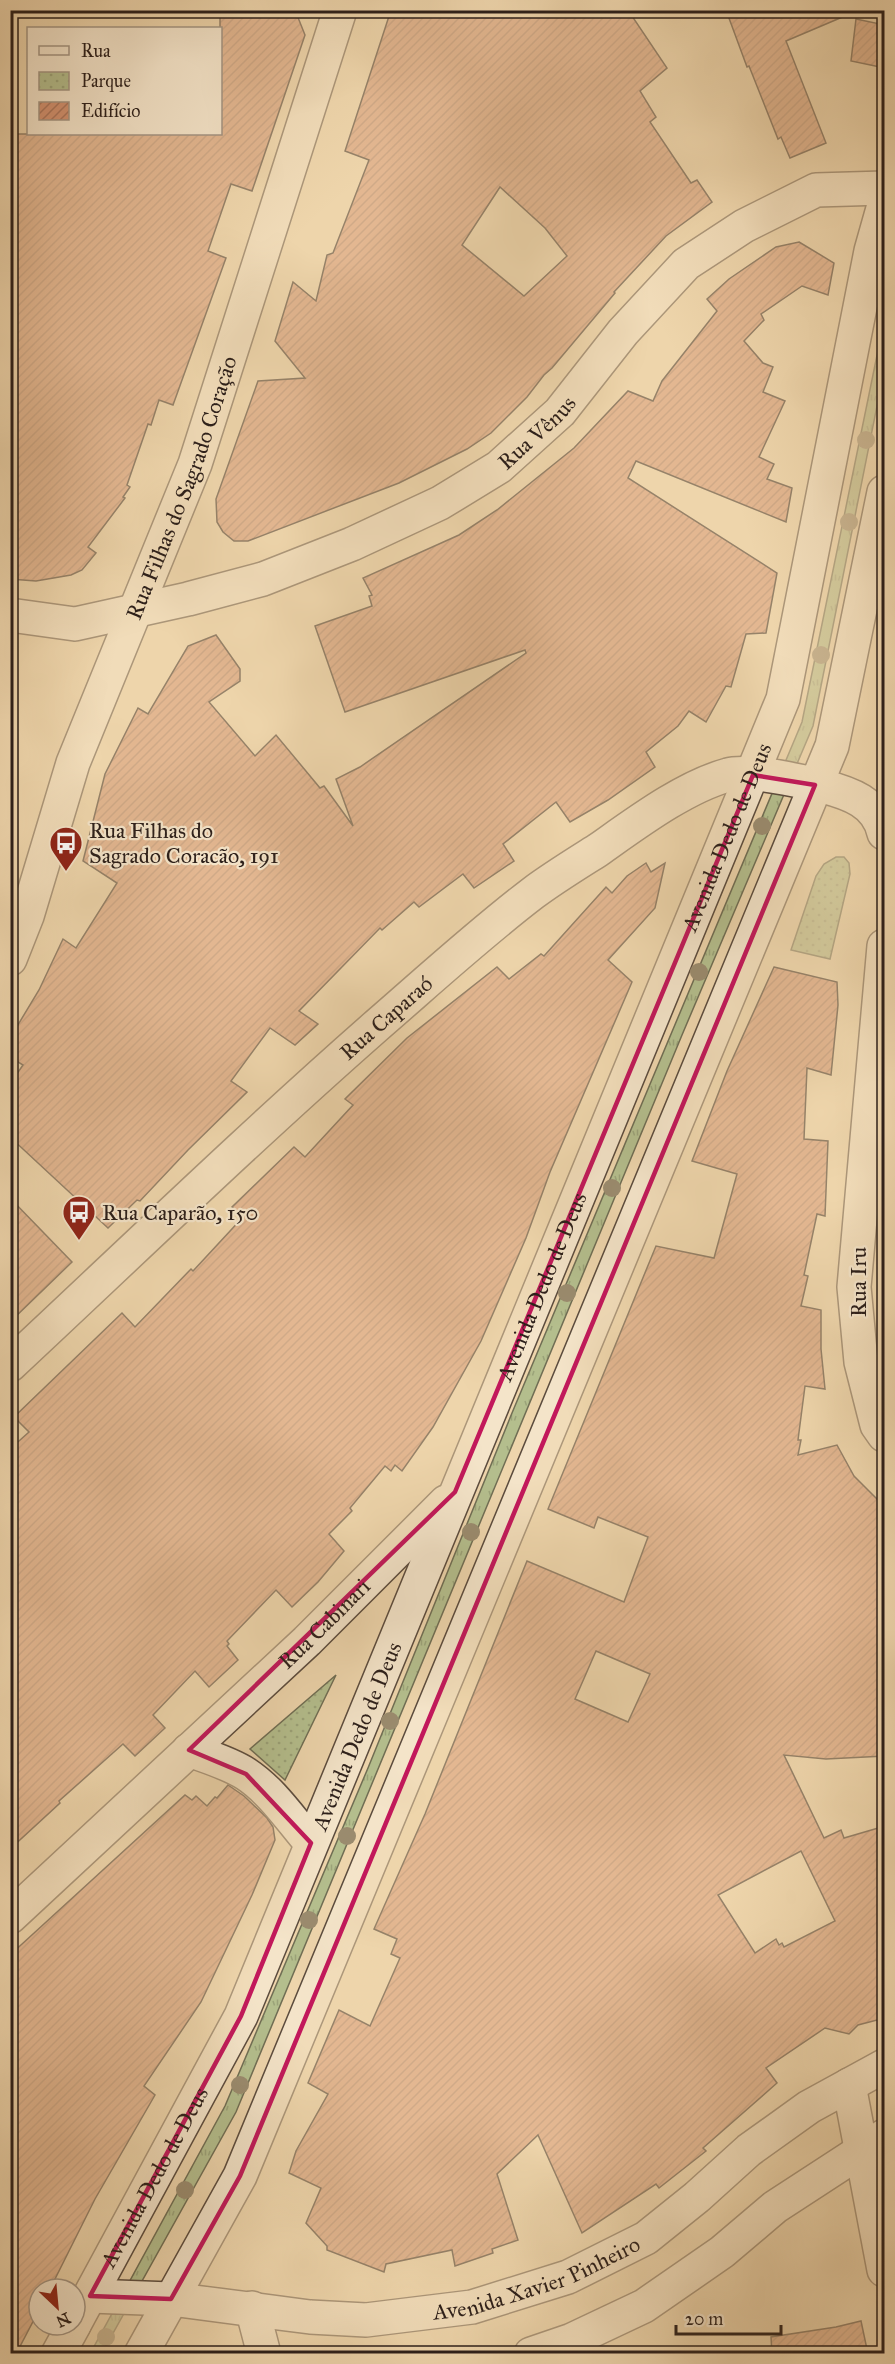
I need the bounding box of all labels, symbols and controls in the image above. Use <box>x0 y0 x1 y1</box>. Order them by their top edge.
legend <box>27 27 222 135</box>
text: Rua <box>81 40 111 62</box>
text: Parque <box>81 70 131 93</box>
text: Edifício <box>81 100 140 122</box>
street label: Rua Filhas do Sagrado Coração <box>120 353 243 624</box>
street label: Rua Vênus <box>492 390 582 475</box>
street label: Avenida Dedo de Deus <box>676 739 777 936</box>
place label: Rua Filhas do Sagrado Coracão, 191 <box>89 817 279 869</box>
bus stop icon: Rua Filhas do Sagrado Coracão, 191 <box>48 825 84 872</box>
street label: Rua Caparaó <box>334 970 438 1066</box>
street label: Avenida Dedo de Deus <box>491 1188 593 1386</box>
bus stop icon: Rua Caparão, 150 <box>61 1194 97 1241</box>
place label: Rua Caparão, 150 <box>102 1199 258 1226</box>
street label: Rua Iru <box>845 1246 872 1317</box>
street label: Rua Cabinari <box>273 1573 376 1675</box>
street label: Avenida Dedo de Deus <box>306 1638 408 1835</box>
street label: Avenida Dedo de Deus <box>94 2082 214 2273</box>
street label: Avenida Xavier Pinheiro <box>430 2230 645 2326</box>
north arrow <box>27 2277 87 2337</box>
scale bar <box>676 2298 781 2336</box>
text: 20 m <box>685 2308 723 2330</box>
text: N <box>53 2309 74 2332</box>

